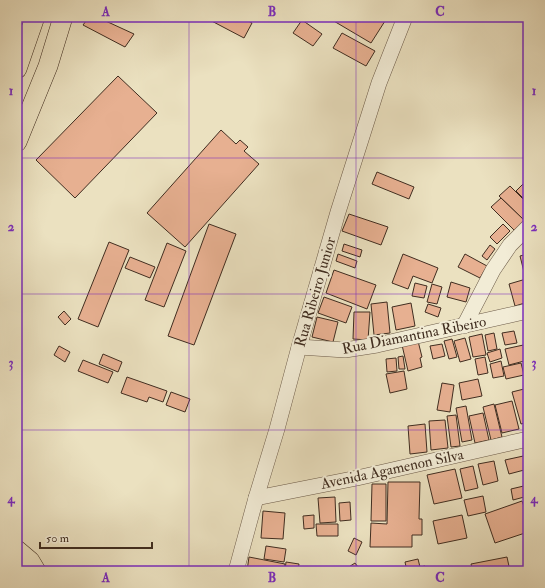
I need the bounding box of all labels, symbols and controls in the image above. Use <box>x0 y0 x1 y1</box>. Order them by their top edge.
text: A <box>101 4 111 20</box>
text: B <box>268 4 276 20</box>
text: C <box>435 4 445 20</box>
text: 1 <box>9 83 14 99</box>
text: 1 <box>532 83 537 99</box>
text: 2 <box>8 219 15 235</box>
text: 2 <box>531 219 538 235</box>
street label: Rua Ribeiro Junior <box>291 234 341 350</box>
street label: Rua Diamantina Ribeiro <box>340 312 488 359</box>
text: 3 <box>9 355 14 371</box>
text: 3 <box>532 355 537 371</box>
street label: Avenida Agamenon Silva <box>318 445 466 494</box>
text: 4 <box>6 491 15 507</box>
text: 4 <box>529 491 538 507</box>
scale bar <box>40 524 152 550</box>
text: 50 m <box>46 531 70 546</box>
text: A <box>101 570 111 586</box>
text: B <box>268 570 276 586</box>
text: C <box>435 570 445 586</box>

